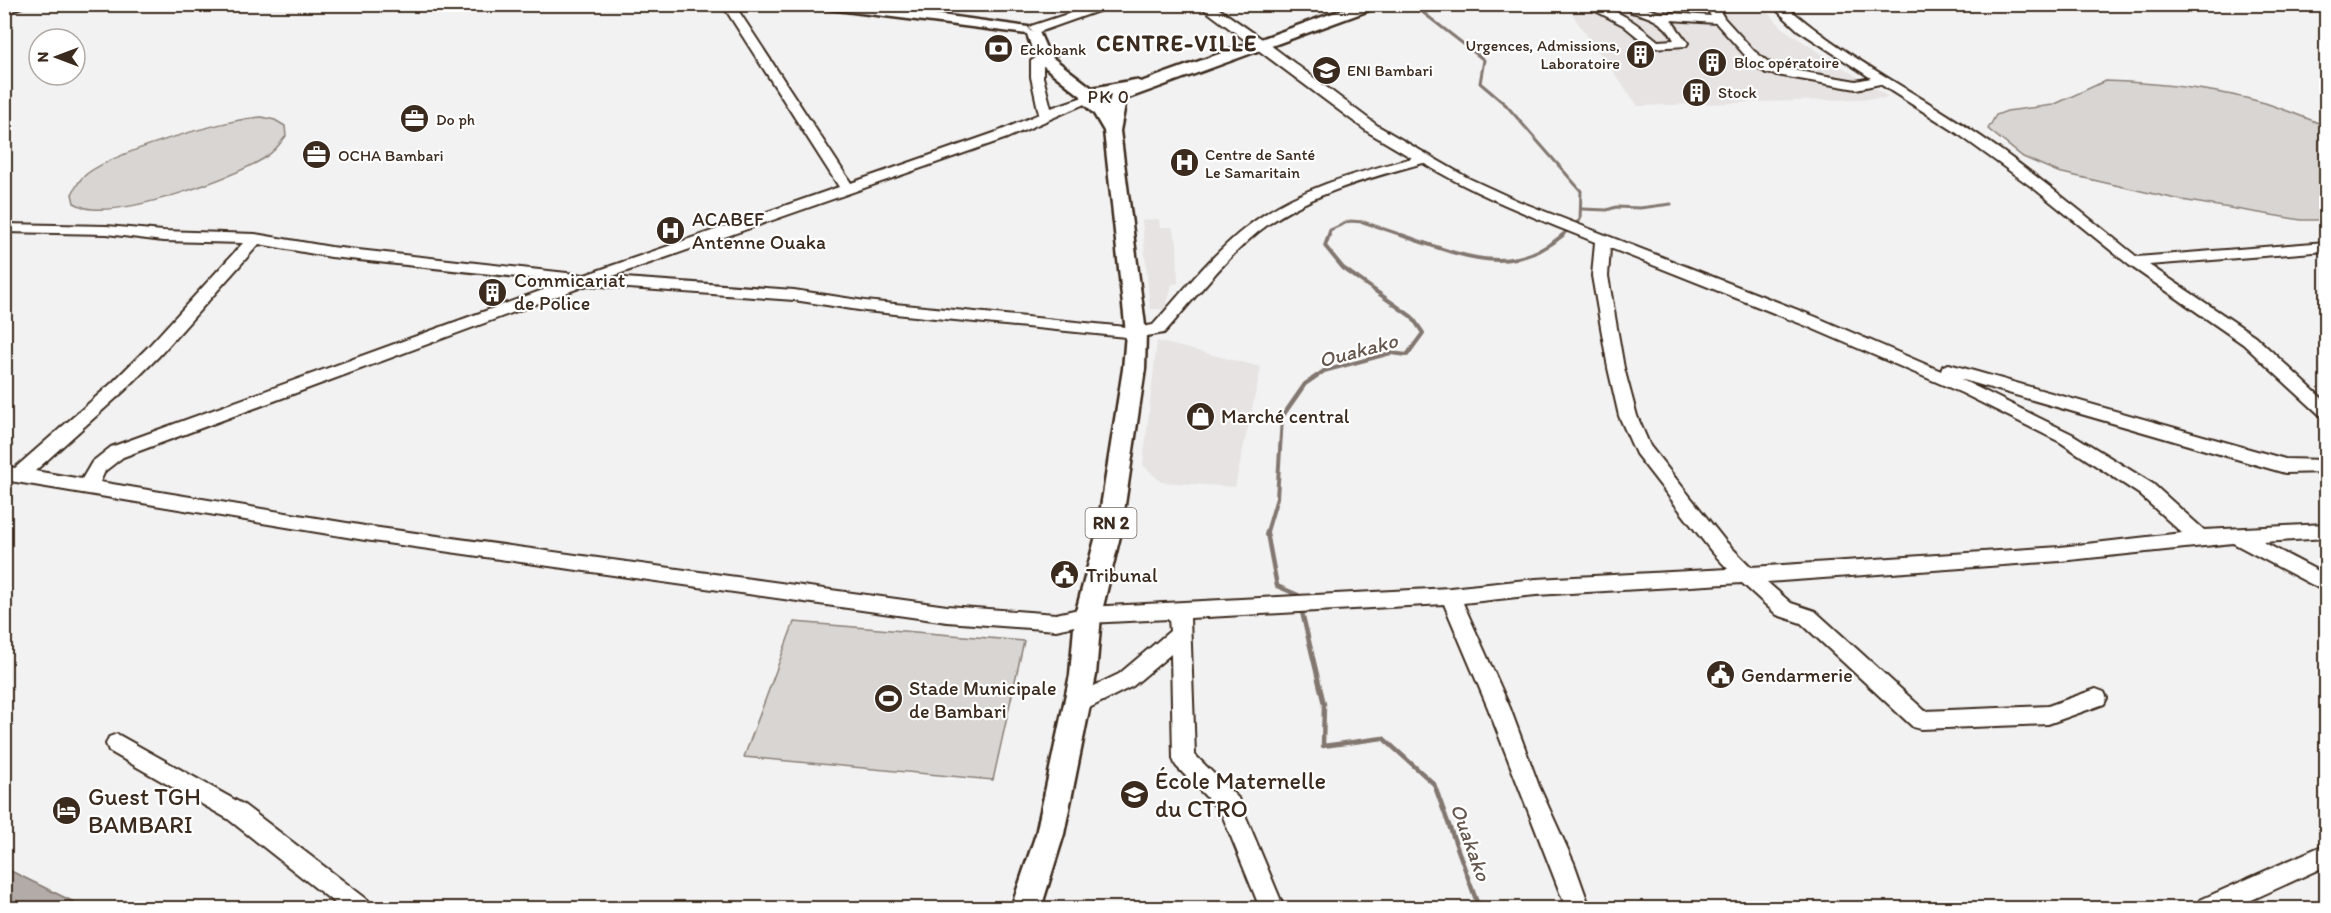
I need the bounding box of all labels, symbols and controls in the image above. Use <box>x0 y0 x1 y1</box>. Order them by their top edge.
north arrow <box>27 27 87 87</box>
district label: CENTRE-VILLE <box>1096 30 1258 57</box>
bank icon: Eckobank <box>983 33 1015 65</box>
place label: Urgences, Admissions, Laboratoire <box>1466 36 1620 73</box>
building icon: Urgences, Admissions, Laboratoire <box>1625 38 1657 70</box>
place label: Eckobank <box>1020 40 1086 59</box>
building icon: Bloc opératoire <box>1697 46 1729 78</box>
text: N <box>33 52 52 62</box>
place label: Bloc opératoire <box>1734 53 1839 72</box>
school or university icon: ENI Bambari <box>1310 54 1342 86</box>
place label: ENI Bambari <box>1347 61 1433 80</box>
building icon: Stock <box>1681 76 1713 108</box>
place label: Stock <box>1718 83 1757 102</box>
district label: PK 0 <box>1088 86 1130 108</box>
office icon: Do ph <box>399 103 431 135</box>
place label: Do ph <box>436 110 475 129</box>
office icon: OCHA Bambari <box>301 139 333 171</box>
place label: Centre de Santé Le Samaritain <box>1205 145 1315 182</box>
place label: OCHA Bambari <box>338 146 444 165</box>
hospital icon: Centre de Santé Le Samaritain <box>1168 147 1200 179</box>
place label: ACABEF Antenne Ouaka <box>692 207 826 254</box>
hospital icon: ACABEF Antenne Ouaka <box>655 214 687 246</box>
place label: Commicariat de Police <box>514 268 626 315</box>
building icon: Commicariat de Police <box>477 276 509 308</box>
water label: Ouakako <box>1316 327 1401 372</box>
shop icon: Marché central <box>1184 400 1216 432</box>
place label: Marché central <box>1221 404 1350 428</box>
road number: RN 2 <box>1086 508 1136 538</box>
public building icon: Tribunal <box>1049 559 1081 591</box>
place label: Tribunal <box>1086 563 1158 587</box>
public building icon: Gendarmerie <box>1704 659 1736 691</box>
place label: Gendarmerie <box>1741 663 1853 687</box>
place label: Stade Municipale de Bambari <box>909 676 1057 723</box>
sports icon: Stade Municipale de Bambari <box>872 683 904 715</box>
place label: École Maternelle du CTRO <box>1155 766 1326 823</box>
school or university icon: École Maternelle du CTRO <box>1118 778 1150 810</box>
place label: Guest TGH BAMBARI <box>88 782 201 839</box>
hotel icon: Guest TGH BAMBARI <box>51 794 83 826</box>
water label: Ouakako <box>1446 800 1497 885</box>

